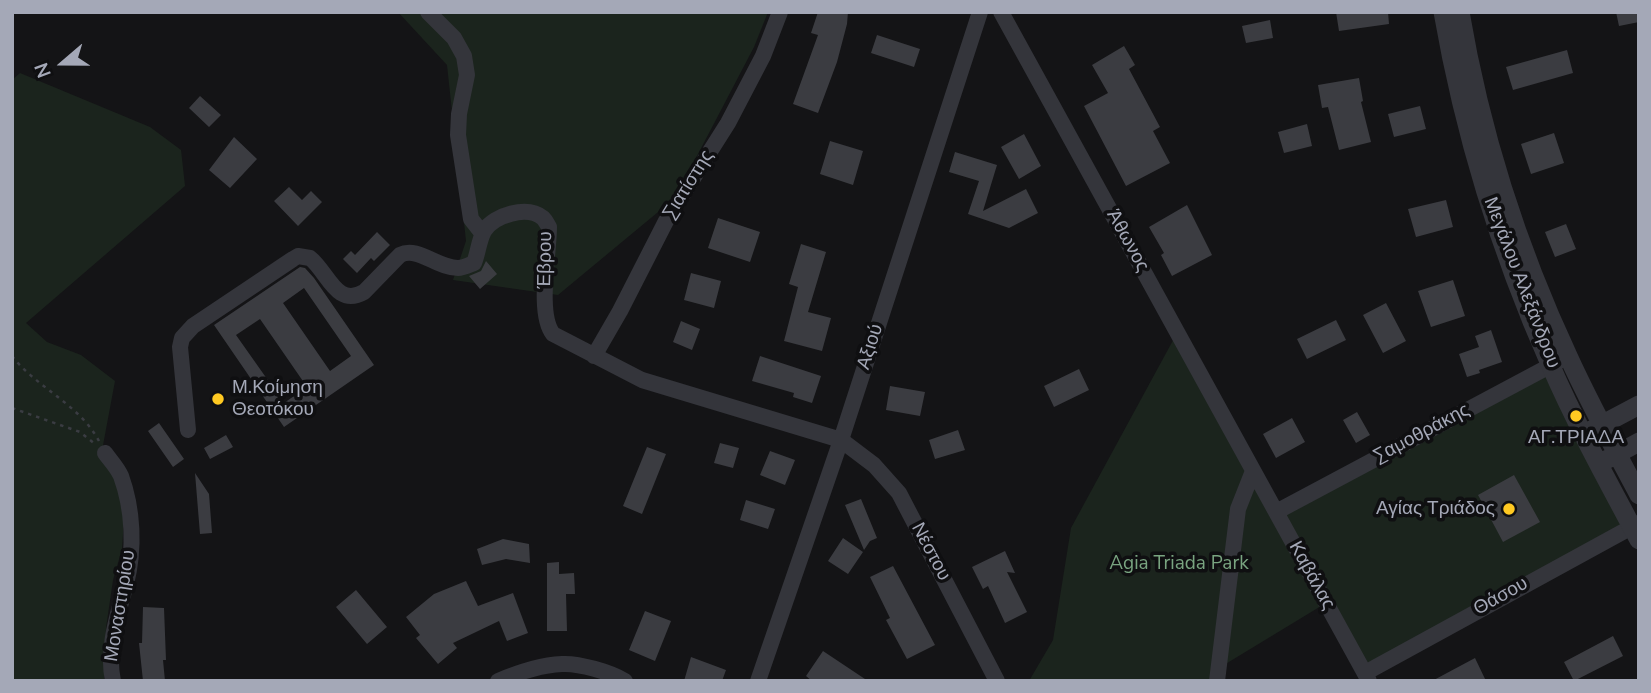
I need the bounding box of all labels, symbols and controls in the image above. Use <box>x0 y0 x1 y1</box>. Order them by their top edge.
north arrow <box>28 28 98 98</box>
text: N <box>29 59 58 81</box>
street label: Σιατίστης <box>659 146 719 224</box>
street label: Μεγάλου Αλεξάνδρου <box>1478 194 1564 372</box>
street label: Άθωνος <box>1101 206 1153 276</box>
street label: Έβρου <box>534 231 558 289</box>
street label: Αξιού <box>853 321 889 373</box>
place label: Μ.Κοίμηση Θεοτόκου <box>232 377 323 421</box>
marker: Μ.Κοίμηση Θεοτόκου <box>210 391 226 407</box>
street label: Σαμοθράκης <box>1370 399 1474 469</box>
marker: ΑΓ.ΤΡΙΑΔΑ <box>1568 408 1584 424</box>
place label: ΑΓ.ΤΡΙΑΔΑ <box>1528 427 1624 449</box>
place label: Αγίας Τριάδος <box>1376 498 1495 520</box>
marker: Αγίας Τριάδος <box>1501 501 1517 517</box>
street label: Νέστου <box>905 519 955 585</box>
street label: Καβάλας <box>1283 538 1339 614</box>
street label: Μοναστηρίου <box>101 549 141 663</box>
park label: Agia Triada Park <box>1109 553 1249 575</box>
street label: Θάσου <box>1470 573 1532 621</box>

